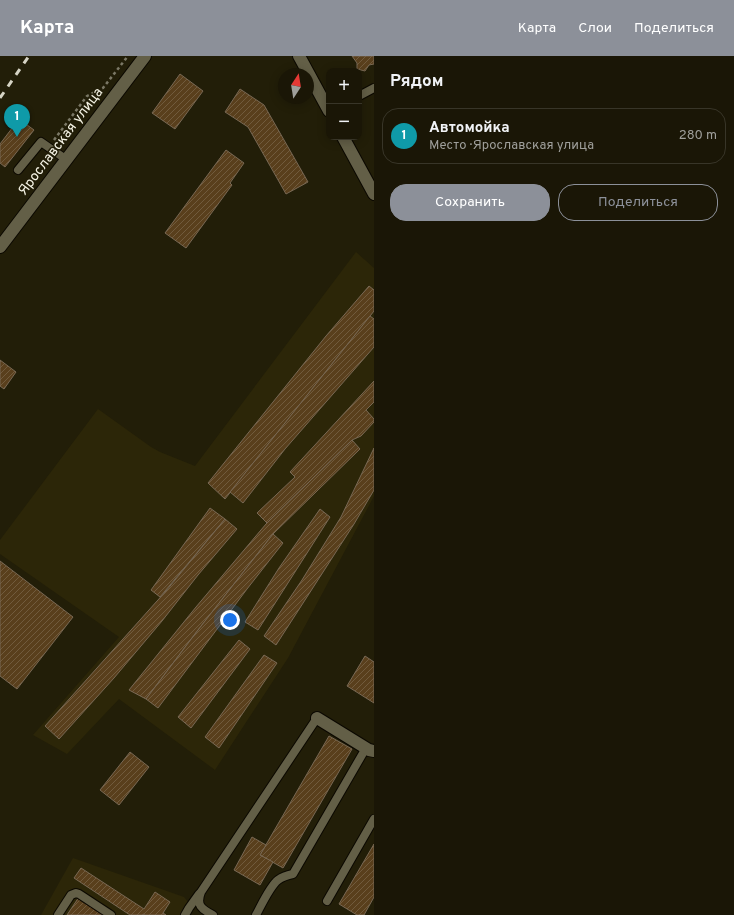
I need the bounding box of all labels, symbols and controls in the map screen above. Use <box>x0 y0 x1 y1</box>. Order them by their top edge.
text: Карта <box>20 16 74 40</box>
text: Карта <box>518 20 556 37</box>
text: Слои <box>578 20 612 37</box>
text: Поделиться <box>634 20 714 37</box>
north arrow <box>278 68 314 104</box>
map controls <box>326 68 362 140</box>
button: + <box>326 68 362 104</box>
text: Рядом <box>390 71 443 93</box>
street label: Ярославская улица <box>15 85 107 199</box>
pin: 1 <box>4 104 30 137</box>
button: − <box>326 104 362 140</box>
text: Автомойка <box>429 119 510 138</box>
text: 1 <box>401 128 407 144</box>
text: 280 m <box>679 128 717 144</box>
text: Место · Ярославская улица <box>429 138 594 154</box>
button: Сохранить <box>390 184 550 221</box>
button: Поделиться <box>558 184 718 221</box>
your location <box>220 610 240 630</box>

